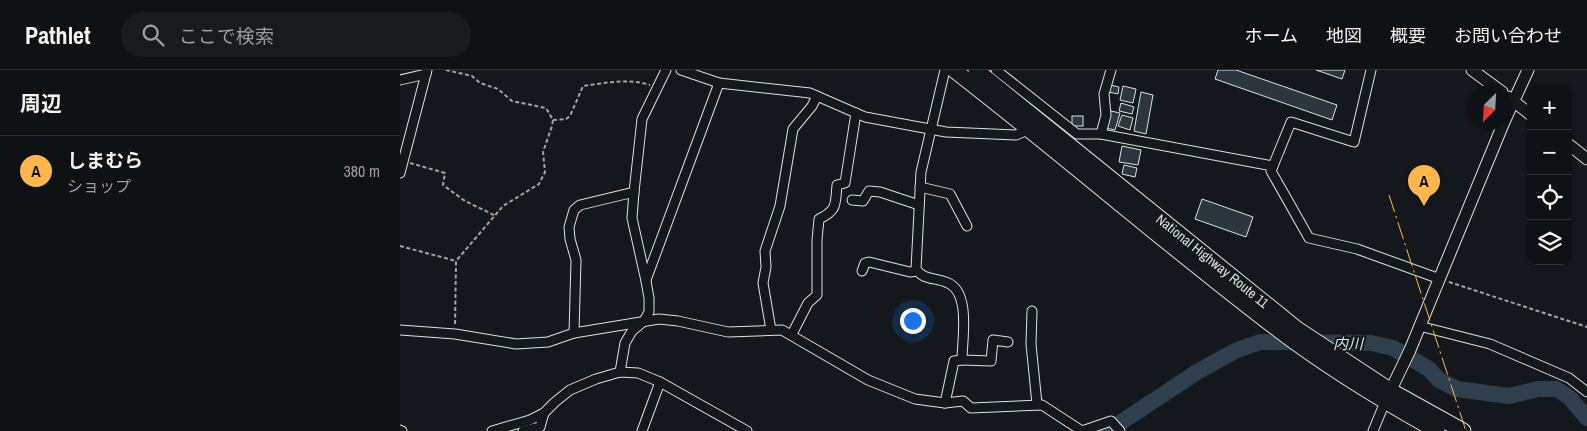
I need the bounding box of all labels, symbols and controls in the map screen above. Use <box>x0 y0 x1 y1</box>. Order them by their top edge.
search box <box>121 12 471 57</box>
text: Pathlet <box>25 19 91 51</box>
icon: search <box>139 21 167 49</box>
text: ここで検索 <box>179 23 274 49</box>
text: ホーム <box>1245 23 1298 48</box>
text: 地図 <box>1326 23 1362 48</box>
text: 概要 <box>1390 23 1426 48</box>
text: お問い合わせ <box>1454 23 1562 48</box>
north arrow <box>1467 85 1512 130</box>
map controls <box>1527 85 1572 265</box>
button: + <box>1527 85 1572 130</box>
text: 周辺 <box>20 89 62 118</box>
button: − <box>1527 130 1572 175</box>
text: しまむら <box>67 147 143 173</box>
text: A <box>31 160 41 182</box>
text: 380 m <box>344 160 380 182</box>
pin: A <box>1408 165 1440 206</box>
text: ショップ <box>67 175 131 197</box>
button: locate <box>1527 175 1572 220</box>
street label: National Highway Route 11 <box>1153 210 1273 312</box>
button: layers <box>1527 220 1572 265</box>
your location <box>900 308 926 334</box>
water label: 内川 <box>1333 333 1365 354</box>

